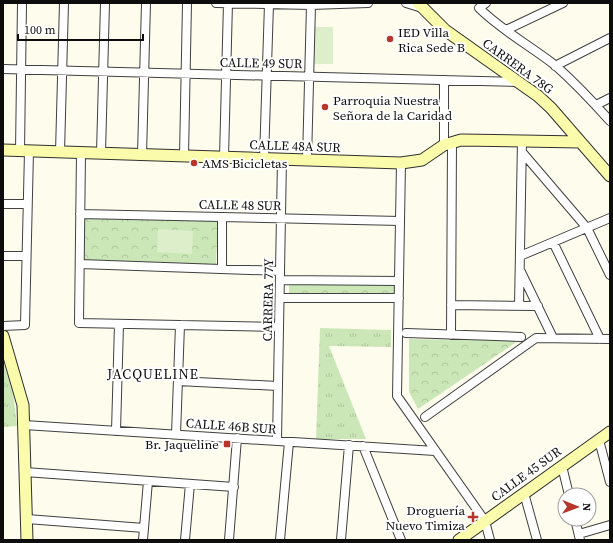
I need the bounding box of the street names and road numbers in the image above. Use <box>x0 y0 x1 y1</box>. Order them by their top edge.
street label: CARRERA 78G <box>479 35 557 98</box>
street label: CALLE 49 SUR <box>220 54 303 72</box>
street label: CALLE 48A SUR <box>249 136 341 156</box>
street label: CALLE 48 SUR <box>199 196 282 214</box>
street label: CARRERA 77Y <box>259 258 277 342</box>
street label: CALLE 46B SUR <box>185 414 277 438</box>
street label: CALLE 45 SUR <box>488 443 565 505</box>

